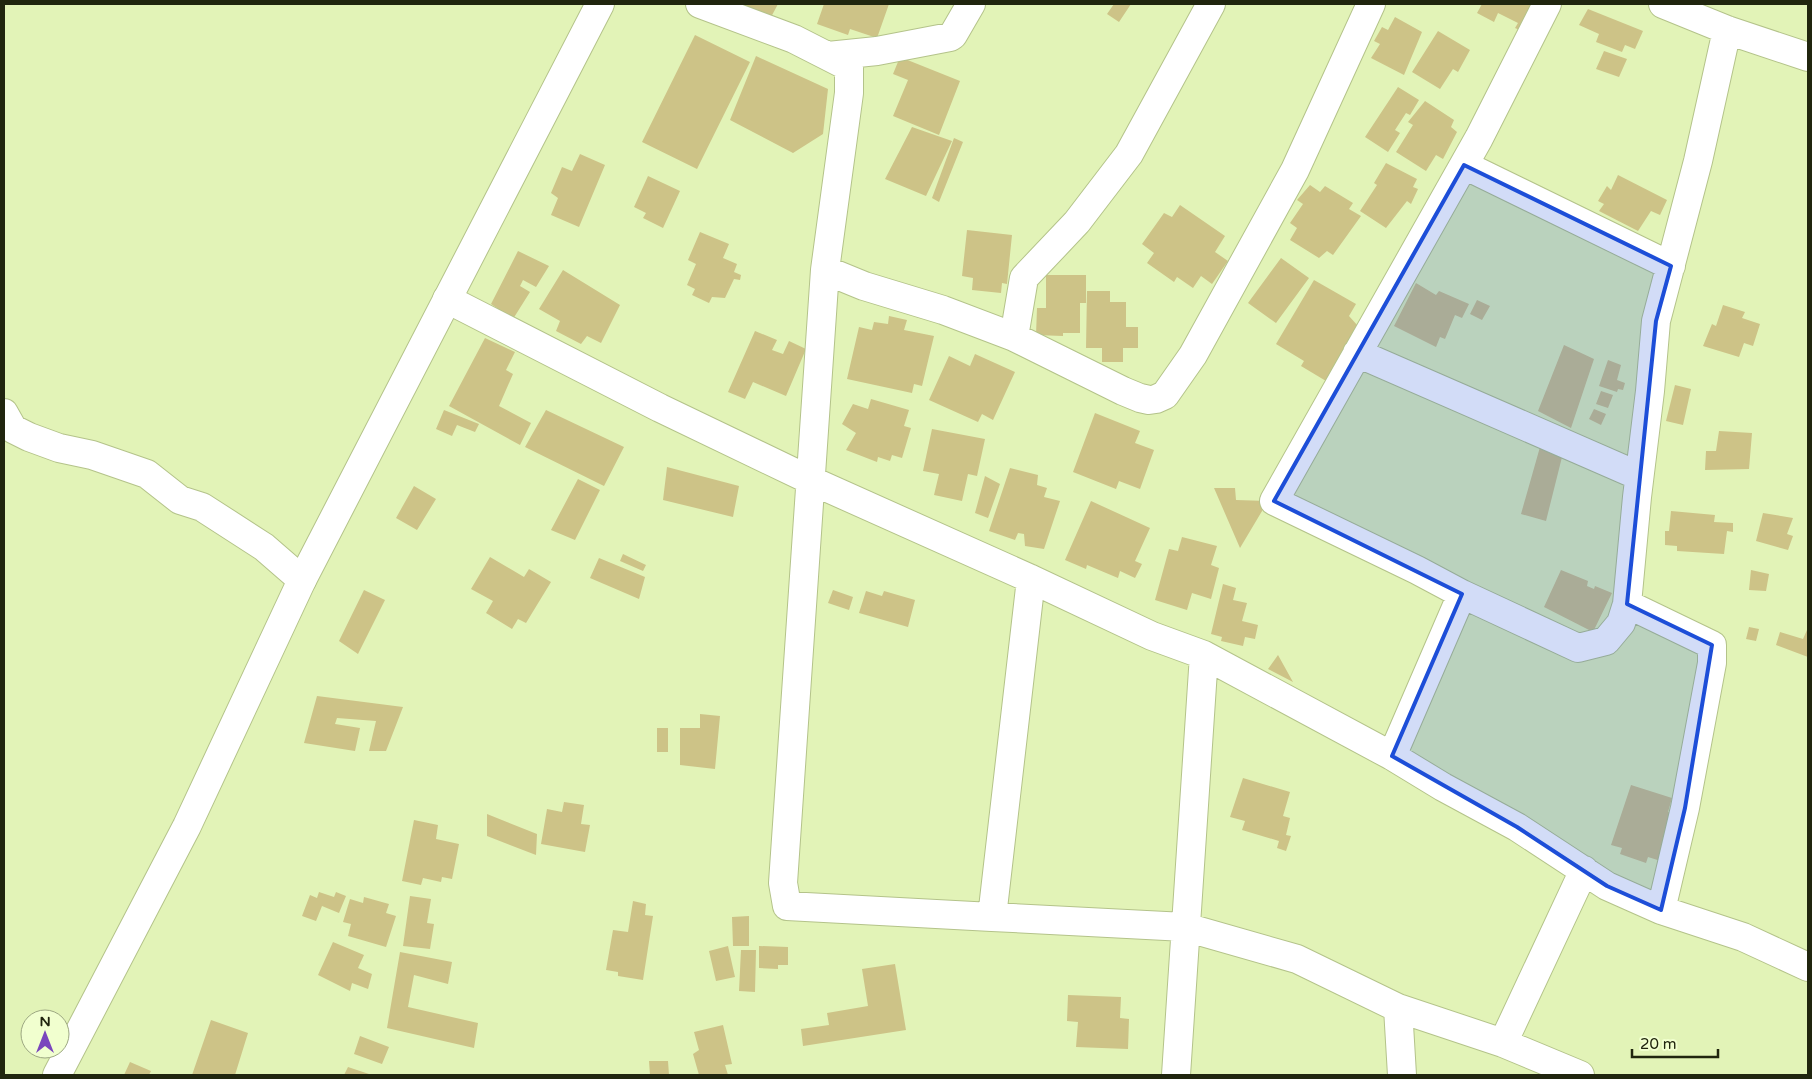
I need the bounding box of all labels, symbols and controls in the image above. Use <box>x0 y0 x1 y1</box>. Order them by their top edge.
north arrow <box>20 1009 70 1059</box>
text: N <box>39 1013 51 1030</box>
scale bar <box>1632 1026 1718 1058</box>
text: 20 m <box>1640 1035 1677 1053</box>

